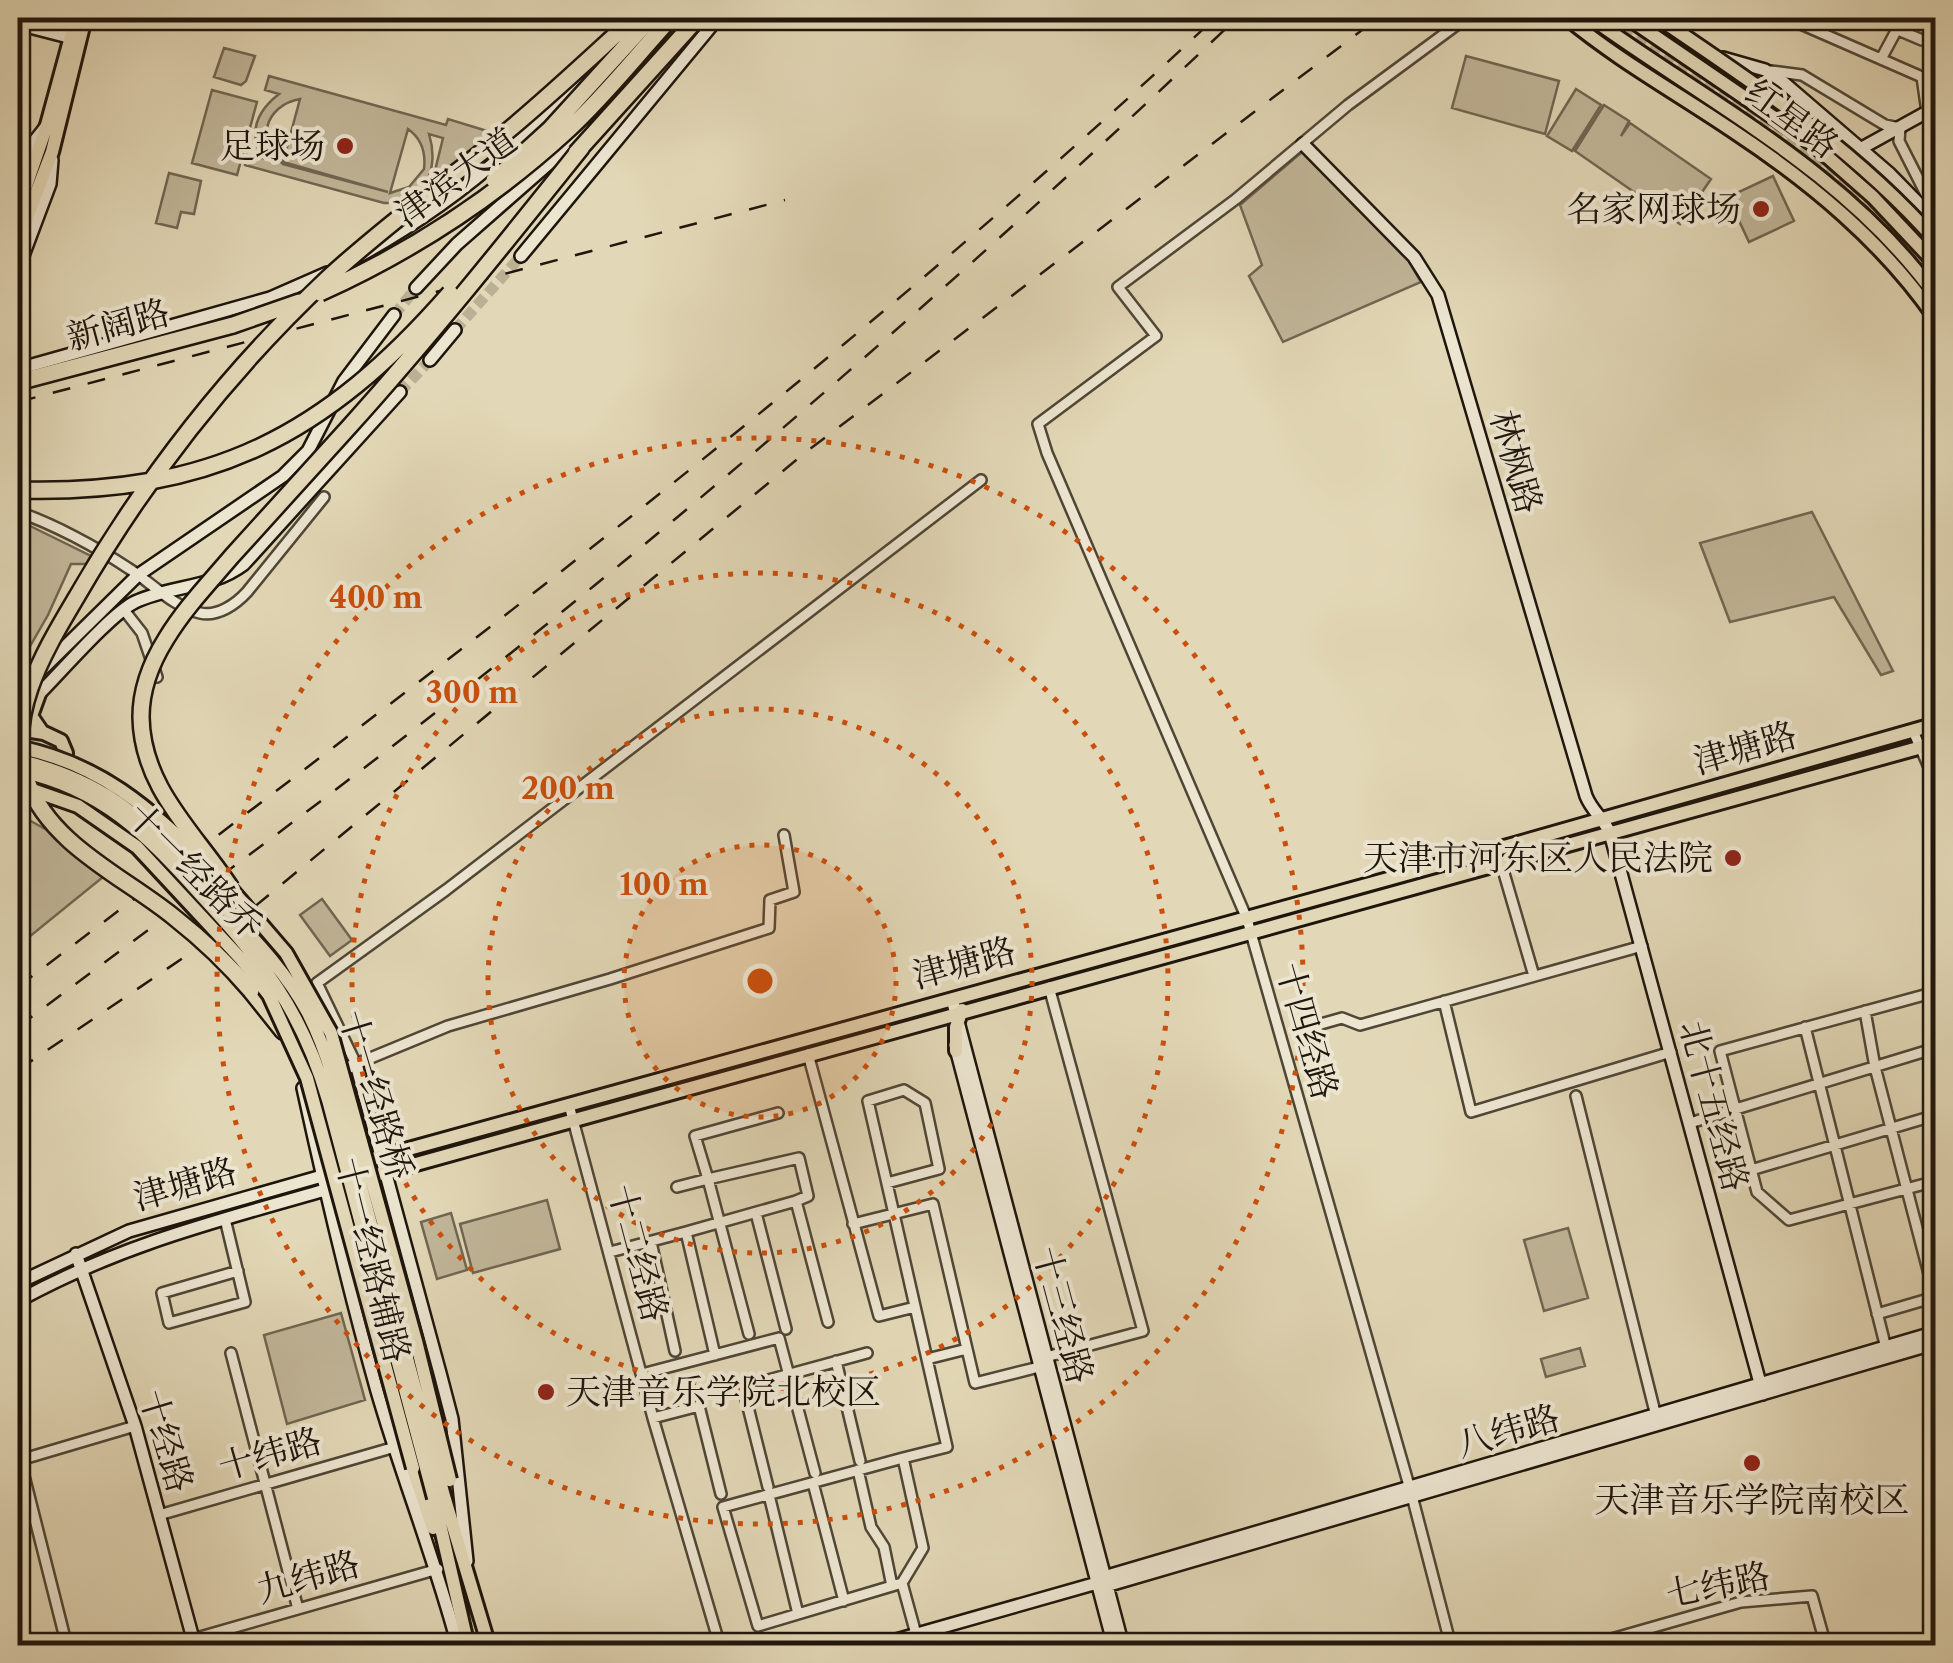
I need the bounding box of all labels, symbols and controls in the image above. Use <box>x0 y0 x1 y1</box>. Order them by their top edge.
street label: 红星路 <box>1737 70 1847 167</box>
street label: 津滨大道 <box>386 118 525 235</box>
place label: 足球场 <box>220 124 325 167</box>
marker: 足球场 <box>334 135 356 157</box>
place label: 名家网球场 <box>1566 187 1741 230</box>
marker: 名家网球场 <box>1750 198 1772 220</box>
street label: 新阔路 <box>62 290 174 359</box>
street label: 林枫路 <box>1481 405 1552 518</box>
text: 400 m <box>329 579 423 616</box>
text: 300 m <box>426 674 518 711</box>
street label: 津塘路 <box>1688 712 1801 783</box>
text: 200 m <box>521 770 615 807</box>
street label: 十一经路乔 <box>118 794 272 948</box>
place label: 天津市河东区人民法院 <box>1363 836 1713 879</box>
marker: 天津市河东区人民法院 <box>1722 847 1744 869</box>
text: 100 m <box>620 866 709 903</box>
street label: 津塘路 <box>908 928 1020 997</box>
street label: 十四经路 <box>1268 958 1347 1104</box>
centre of rings <box>742 963 778 999</box>
street label: 十一经路桥 <box>330 1005 423 1185</box>
street label: 北十五经路 <box>1671 1016 1758 1196</box>
street label: 津塘路 <box>128 1148 241 1219</box>
street label: 十一经路辅路 <box>327 1153 420 1367</box>
street label: 十二经路 <box>600 1180 677 1326</box>
street label: 十三经路 <box>1025 1242 1102 1388</box>
place label: 天津音乐学院北校区 <box>566 1370 881 1413</box>
marker: 天津音乐学院北校区 <box>535 1381 557 1403</box>
street label: 十经路 <box>131 1384 202 1497</box>
street label: 八纬路 <box>1451 1395 1564 1466</box>
street label: 十纬路 <box>213 1418 326 1489</box>
marker: 天津音乐学院南校区 <box>1741 1452 1763 1474</box>
place label: 天津音乐学院南校区 <box>1594 1478 1910 1521</box>
street label: 九纬路 <box>251 1541 364 1612</box>
street label: 七纬路 <box>1662 1553 1774 1616</box>

